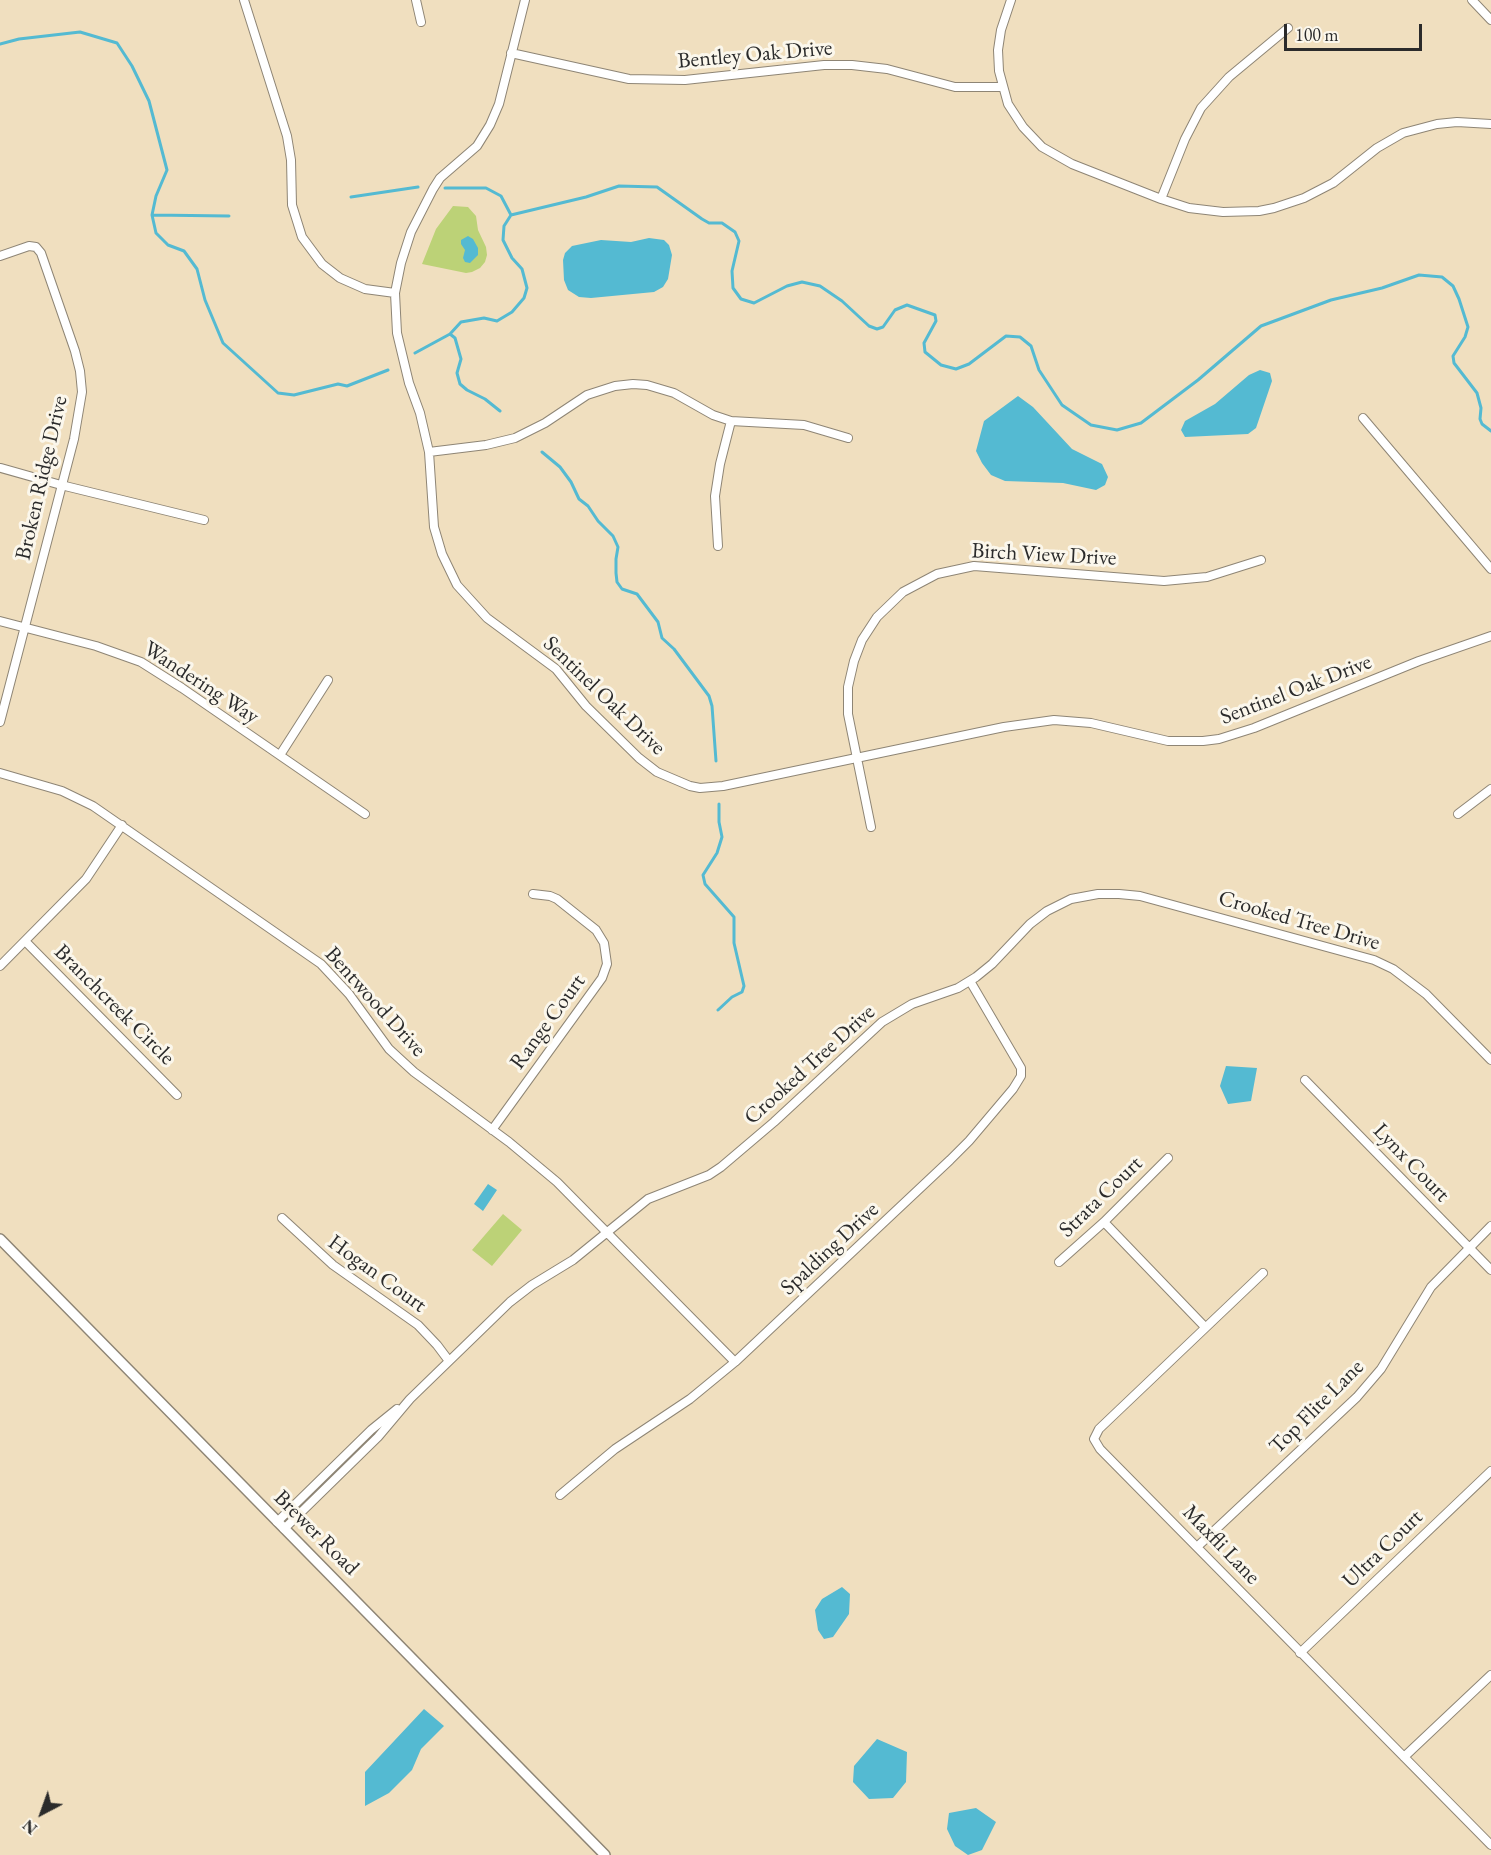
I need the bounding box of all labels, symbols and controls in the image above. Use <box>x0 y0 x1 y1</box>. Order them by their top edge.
scale bar <box>1287 12 1425 50</box>
text: 100 m <box>1295 23 1339 46</box>
street label: Bentley Oak Drive <box>677 35 833 75</box>
street label: Broken Ridge Drive <box>10 393 74 563</box>
street label: Birch View Drive <box>971 538 1117 572</box>
street label: Sentinel Oak Drive <box>537 631 671 761</box>
street label: Wandering Way <box>138 636 264 730</box>
street label: Sentinel Oak Drive <box>1217 649 1375 731</box>
street label: Crooked Tree Drive <box>1215 885 1383 957</box>
street label: Branchcreek Circle <box>48 939 180 1071</box>
street label: Bentwood Drive <box>319 942 431 1062</box>
street label: Range Court <box>505 969 591 1075</box>
street label: Crooked Tree Drive <box>739 999 881 1131</box>
street label: Lynx Court <box>1367 1118 1455 1208</box>
street label: Strata Court <box>1054 1151 1148 1243</box>
street label: Spalding Drive <box>776 1197 884 1301</box>
street label: Hogan Court <box>323 1229 431 1319</box>
street label: Top Flite Lane <box>1264 1354 1370 1460</box>
street label: Brewer Road <box>268 1485 364 1581</box>
street label: Maxfli Lane <box>1177 1500 1265 1590</box>
street label: Ultra Court <box>1337 1504 1429 1594</box>
north arrow <box>12 1783 72 1843</box>
text: N <box>18 1815 42 1839</box>

